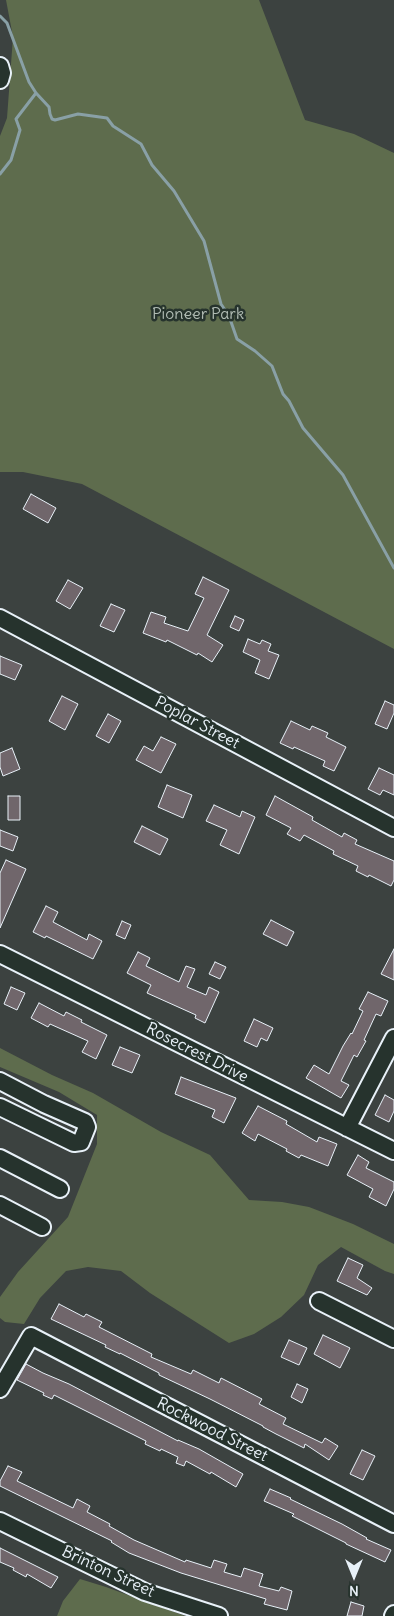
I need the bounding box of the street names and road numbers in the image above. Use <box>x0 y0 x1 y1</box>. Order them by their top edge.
street label: Poplar Street <box>151 693 243 753</box>
street label: Rosecrest Drive <box>143 1019 251 1087</box>
street label: Rockwood Street <box>153 1394 271 1466</box>
street label: Brinton Street <box>59 1542 157 1602</box>

